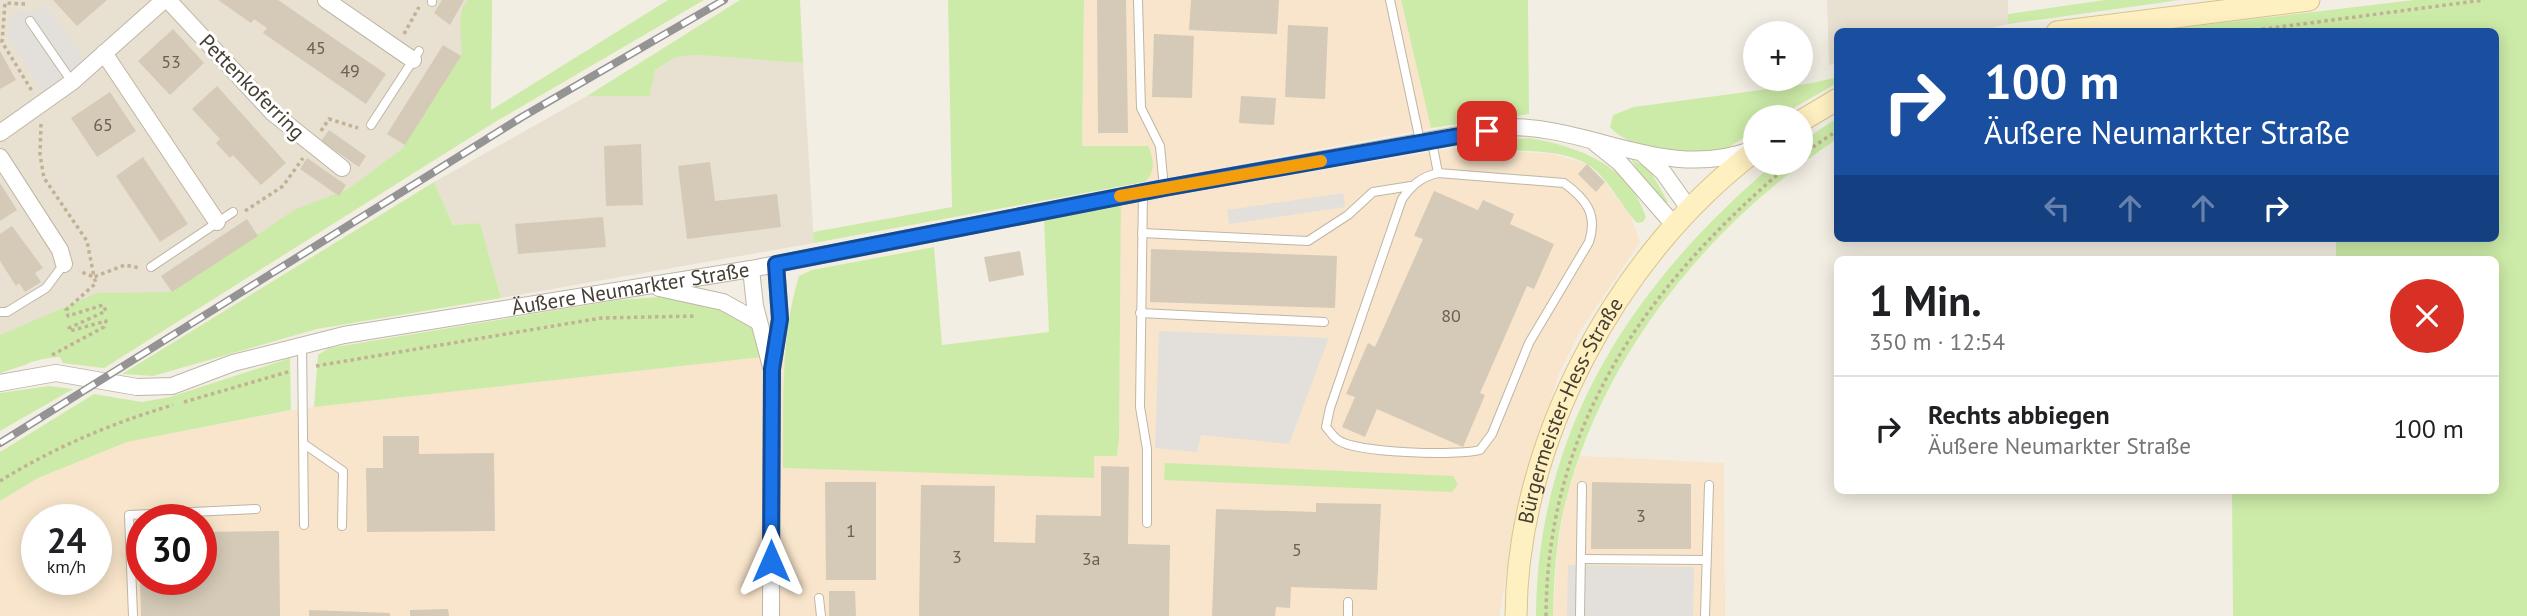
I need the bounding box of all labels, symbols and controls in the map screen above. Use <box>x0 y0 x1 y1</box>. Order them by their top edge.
map controls <box>1743 21 1813 175</box>
button: + <box>1743 21 1813 91</box>
street label: Pettenkoferring <box>194 28 311 145</box>
house number: 45 <box>306 36 326 59</box>
text: 100 m <box>1984 49 2119 113</box>
house number: 53 <box>161 50 181 73</box>
icon: right <box>1869 56 1960 147</box>
house number: 49 <box>340 59 360 82</box>
pin <box>1457 101 1517 161</box>
button: − <box>1743 105 1813 175</box>
text: Äußere Neumarkter Straße <box>1984 111 2350 153</box>
icon: arrive <box>1468 112 1506 150</box>
house number: 65 <box>93 113 113 136</box>
icon: left <box>2038 189 2076 227</box>
icon: ahead <box>2111 189 2149 227</box>
icon: ahead <box>2184 189 2222 227</box>
icon: right <box>2257 189 2295 227</box>
street label: Äußere Neumarkter Straße <box>510 255 751 321</box>
text: 1 Min. <box>1869 273 1982 328</box>
button: close <box>2390 279 2464 353</box>
street label: Bürgermeister-Hess-Straße <box>1512 292 1629 526</box>
house number: 80 <box>1441 304 1461 327</box>
text: 350 m · 12:54 <box>1869 327 2005 356</box>
text: Rechts abbiegen <box>1928 398 2110 431</box>
icon: right <box>1869 410 1907 448</box>
text: 100 m <box>2393 412 2464 445</box>
text: Äußere Neumarkter Straße <box>1928 431 2191 460</box>
speed limit sign: 30 <box>126 504 217 595</box>
house number: 3 <box>1636 504 1646 527</box>
text: 24 <box>47 517 86 563</box>
house number: 1 <box>846 519 856 542</box>
position arrow <box>734 524 808 598</box>
house number: 5 <box>1292 538 1302 561</box>
house number: 3 <box>952 545 962 568</box>
house number: 3a <box>1082 547 1100 570</box>
text: km/h <box>47 555 86 578</box>

